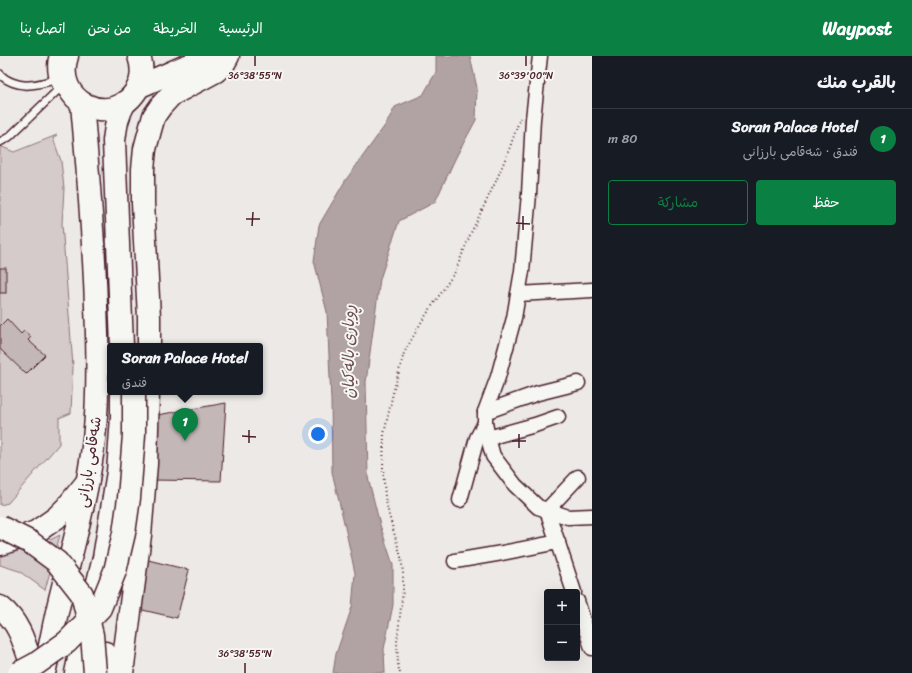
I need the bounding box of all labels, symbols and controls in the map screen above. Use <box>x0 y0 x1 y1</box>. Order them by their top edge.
text: Waypost <box>822 12 892 45</box>
text: اتصل بنا <box>20 16 66 41</box>
text: من نحن <box>88 16 131 41</box>
text: الخريطة <box>153 16 197 41</box>
text: الرئيسية <box>219 16 263 41</box>
text: 36°38'55"N <box>228 67 282 85</box>
text: 36°39'00"N <box>499 67 553 85</box>
text: بالقرب منك <box>817 67 896 97</box>
text: Soran Palace Hotel <box>731 114 858 140</box>
text: 80 m <box>608 127 637 150</box>
text: 1 <box>880 127 886 150</box>
text: فندق · شەقامی بارزانی <box>743 140 858 163</box>
button: مشاركة <box>608 180 748 225</box>
button: حفظ <box>756 180 896 225</box>
water label: ڕوباری بالەکیان <box>334 305 363 399</box>
popup <box>107 343 263 395</box>
text: Soran Palace Hotel <box>122 345 248 371</box>
text: فندق <box>122 371 147 394</box>
pin: 1 <box>172 408 198 441</box>
street label: شەقامی بارزانی <box>69 414 109 510</box>
your location <box>308 424 328 444</box>
map controls <box>544 589 580 661</box>
button: + <box>544 589 580 625</box>
button: − <box>544 625 580 661</box>
text: 36°38'55"N <box>218 645 272 663</box>

